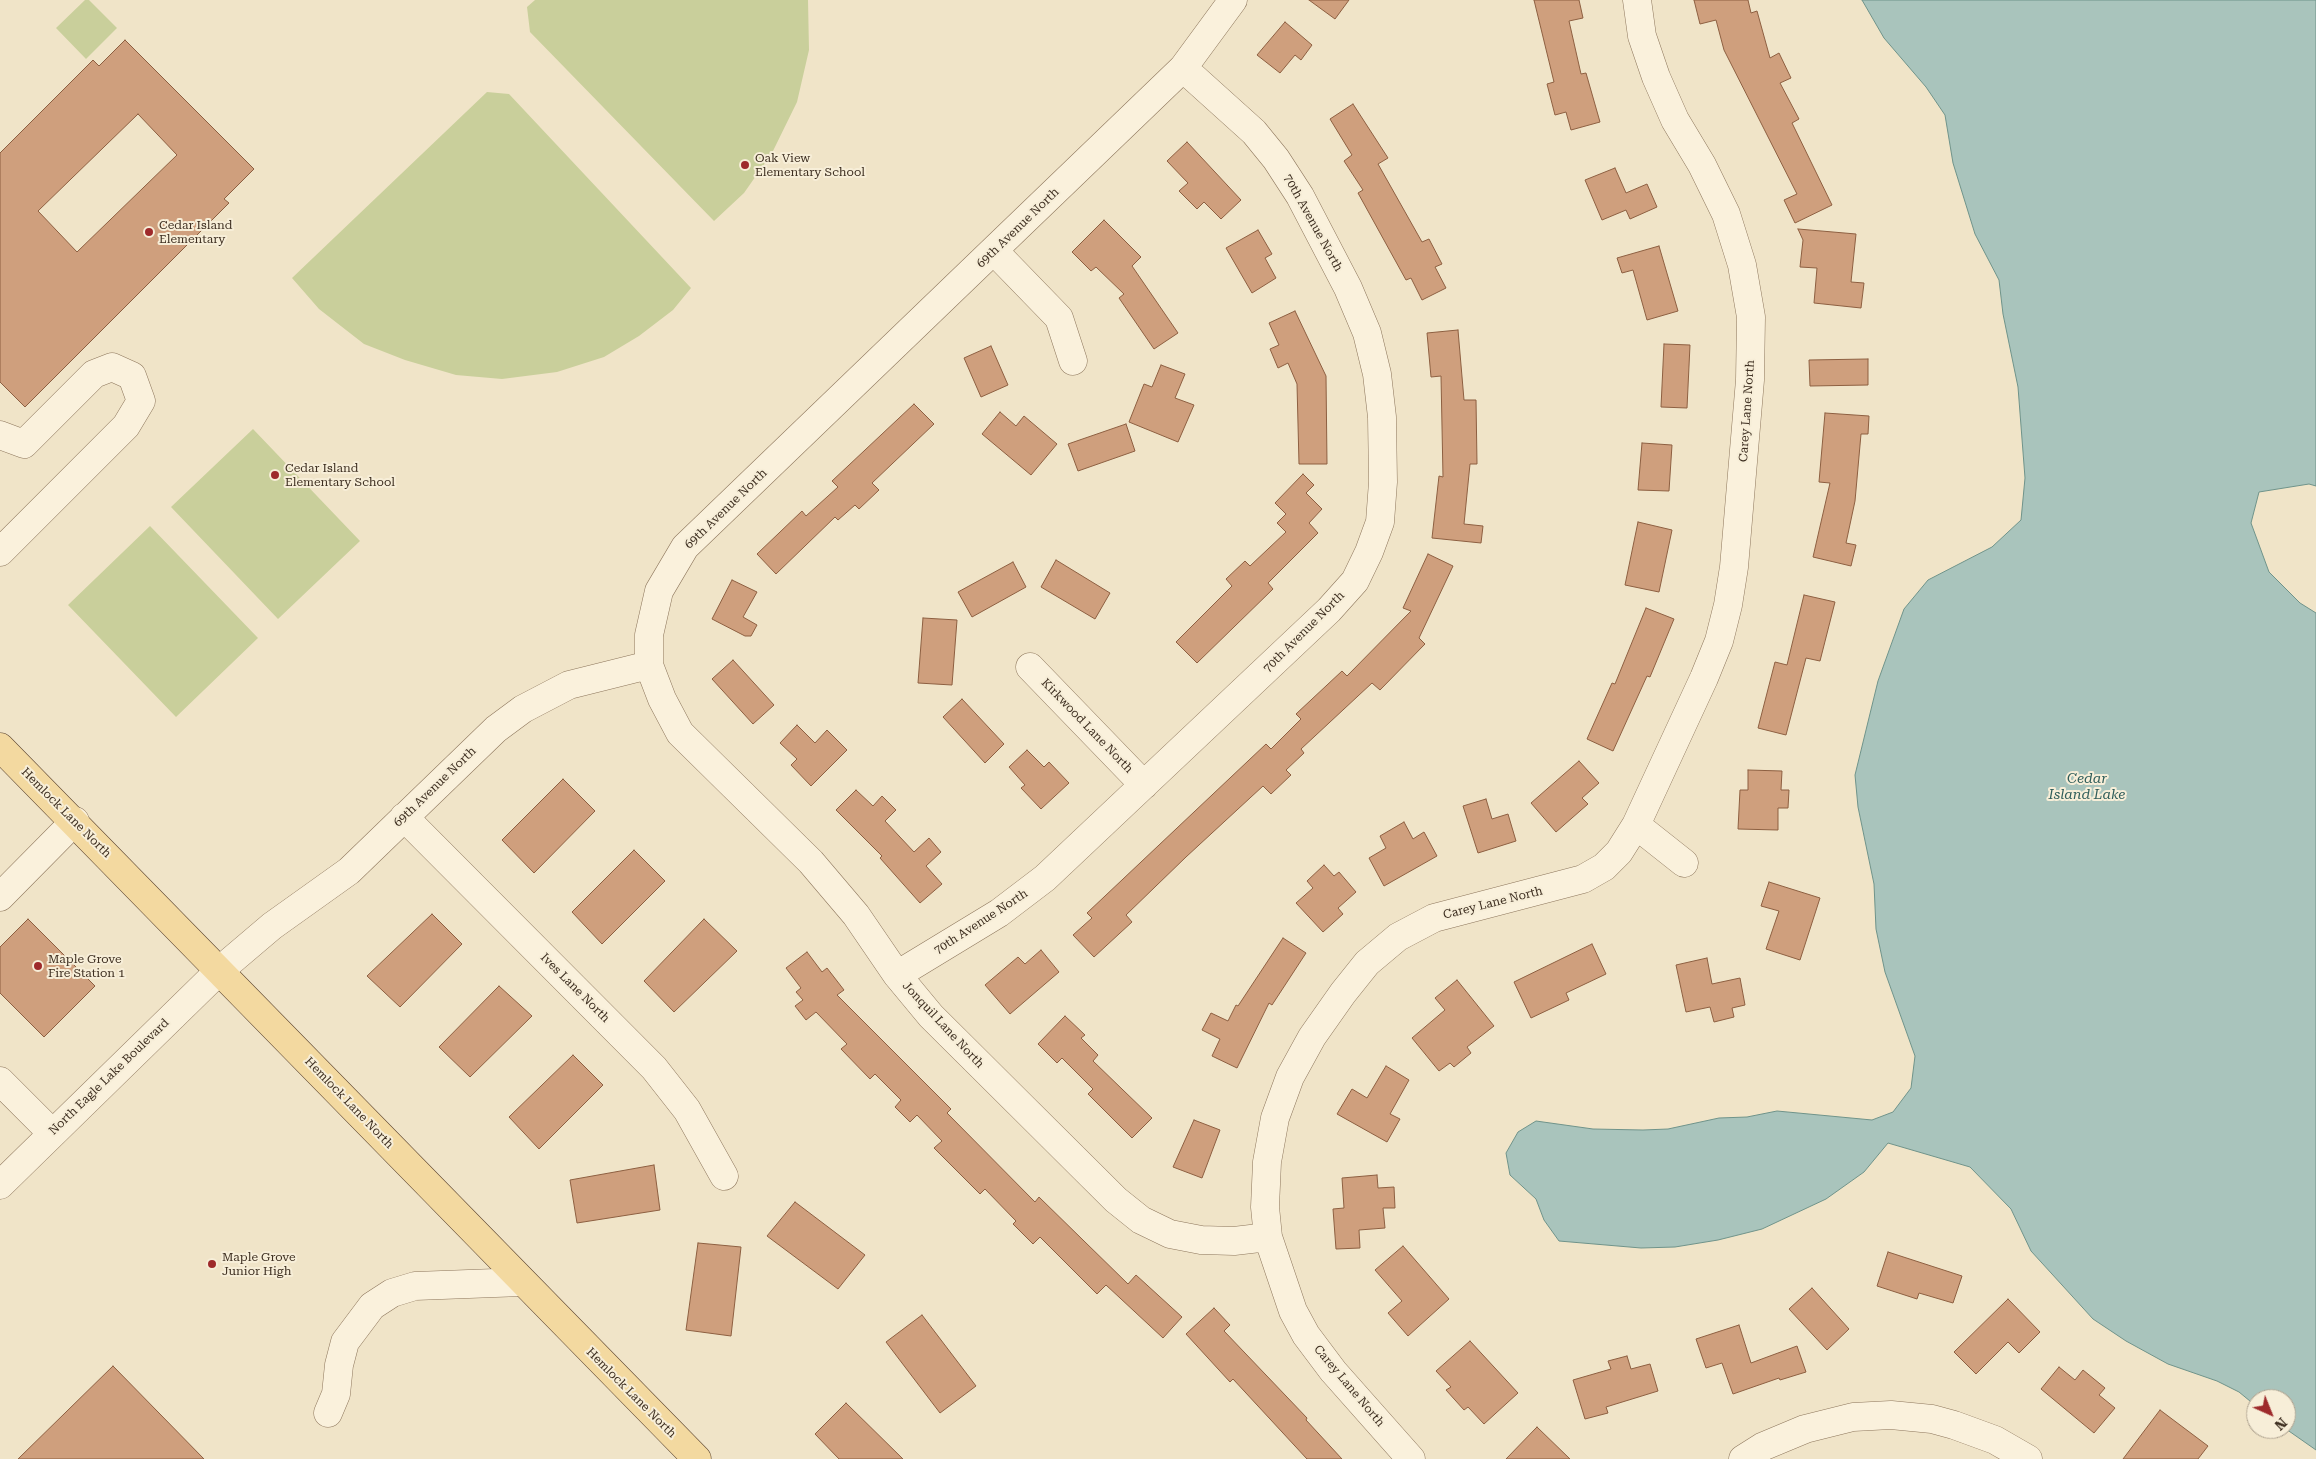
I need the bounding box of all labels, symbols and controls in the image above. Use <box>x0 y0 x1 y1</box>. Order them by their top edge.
place label: Oak View Elementary School <box>755 151 865 179</box>
marker: Oak View Elementary School <box>739 159 751 171</box>
street label: 70th Avenue North <box>1280 172 1346 274</box>
street label: 69th Avenue North <box>974 185 1062 271</box>
place label: Cedar Island Elementary <box>159 218 232 246</box>
marker: Cedar Island Elementary <box>143 226 155 238</box>
street label: Carey Lane North <box>1736 360 1758 462</box>
place label: Cedar Island Elementary School <box>285 461 395 489</box>
street label: 69th Avenue North <box>682 466 770 552</box>
marker: Cedar Island Elementary School <box>269 469 281 481</box>
street label: 70th Avenue North <box>1260 588 1348 676</box>
street label: Kirkwood Lane North <box>1038 676 1136 776</box>
street label: 69th Avenue North <box>391 744 479 830</box>
street label: Hemlock Lane North <box>18 765 114 861</box>
water label: Cedar Island Lake <box>2049 771 2125 804</box>
street label: Carey Lane North <box>1442 884 1544 922</box>
street label: 70th Avenue North <box>931 886 1031 958</box>
street label: Ives Lane North <box>537 950 613 1026</box>
place label: Maple Grove Fire Station 1 <box>48 952 125 980</box>
marker: Maple Grove Fire Station 1 <box>32 960 44 972</box>
street label: Jonquil Lane North <box>899 979 987 1071</box>
street label: North Eagle Lake Boulevard <box>46 1016 172 1138</box>
street label: Hemlock Lane North <box>302 1054 396 1152</box>
place label: Maple Grove Junior High <box>222 1250 296 1278</box>
marker: Maple Grove Junior High <box>206 1258 218 1270</box>
street label: Carey Lane North <box>1311 1342 1387 1430</box>
street label: Hemlock Lane North <box>583 1345 679 1441</box>
north arrow <box>2246 1389 2296 1439</box>
text: N <box>2271 1415 2290 1434</box>

